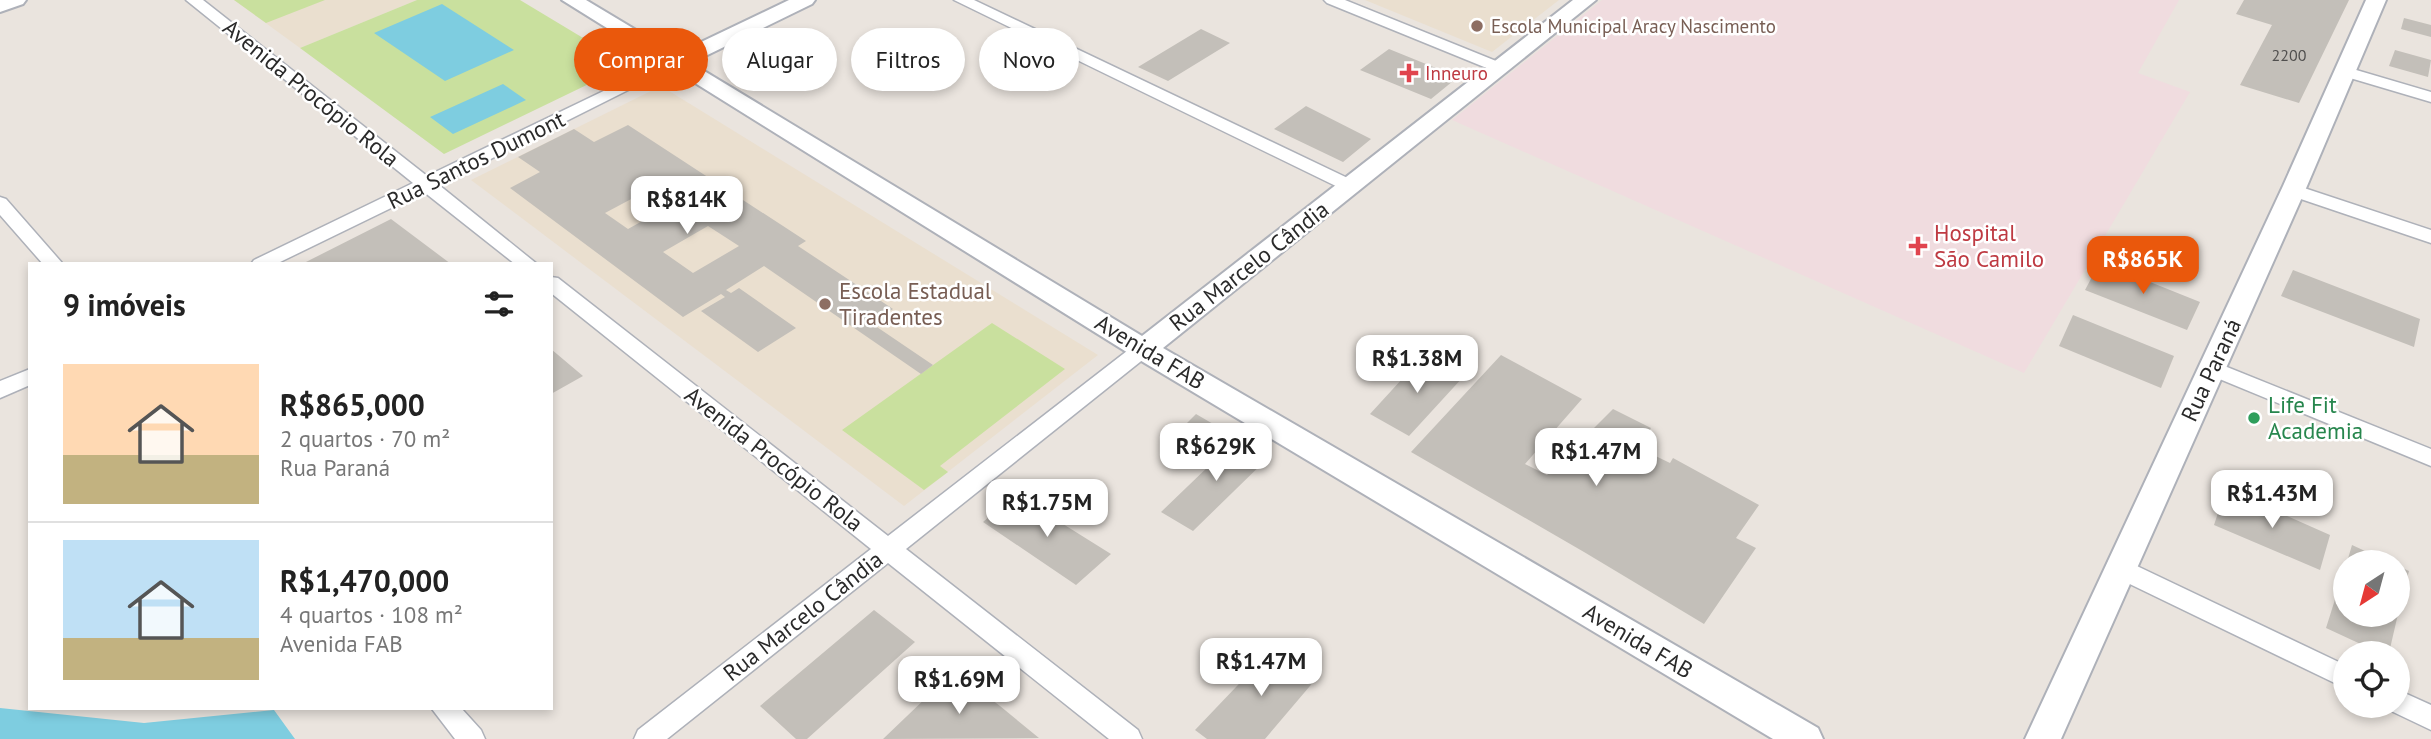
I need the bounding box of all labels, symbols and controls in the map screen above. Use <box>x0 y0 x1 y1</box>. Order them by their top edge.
street label: Avenida Procópio Rola <box>217 13 405 173</box>
place label: Escola Municipal Aracy Nascimento <box>1491 14 1776 38</box>
marker: Escola Municipal Aracy Nascimento <box>1469 18 1485 34</box>
chip: Comprar <box>574 28 708 91</box>
chip: Alugar <box>722 28 837 91</box>
chip: Filtros <box>851 28 965 91</box>
chip: Novo <box>979 28 1079 91</box>
house number: 2200 <box>2272 45 2307 65</box>
place label: Inneuro <box>1425 61 1488 85</box>
marker: Inneuro <box>1399 63 1419 83</box>
street label: Rua Santos Dumont <box>382 104 570 215</box>
pin: R$814K <box>630 176 744 236</box>
text: R$814K <box>647 184 727 213</box>
street label: Rua Marcelo Cândia <box>1163 194 1334 337</box>
place label: Hospital São Camilo <box>1934 218 2044 273</box>
marker: Hospital São Camilo <box>1908 236 1928 256</box>
pin: R$865K <box>2086 236 2200 296</box>
text: R$865K <box>2103 244 2183 273</box>
place label: Escola Estadual Tiradentes <box>839 276 992 331</box>
text: 9 imóveis <box>63 285 186 324</box>
icon: filters <box>480 285 518 323</box>
marker: Escola Estadual Tiradentes <box>817 296 833 312</box>
street label: Avenida FAB <box>1090 308 1210 396</box>
street label: Rua Paraná <box>2174 314 2247 426</box>
pin: R$1.38M <box>1352 336 1482 395</box>
text: R$1.38M <box>1372 343 1462 372</box>
street label: Avenida Procópio Rola <box>679 380 869 537</box>
text: R$865,000 <box>280 385 425 424</box>
place label: Life Fit Academia <box>2268 390 2363 445</box>
icon: home <box>119 392 203 476</box>
marker: Life Fit Academia <box>2246 410 2262 426</box>
text: 2 quartos · 70 m² <box>280 424 450 453</box>
pin: R$629K <box>1159 424 1273 483</box>
pin: R$1.47M <box>1531 428 1661 488</box>
text: R$629K <box>1176 431 1256 460</box>
text: R$1.47M <box>1551 436 1641 465</box>
text: Rua Paraná <box>280 453 390 482</box>
pin: R$1.43M <box>2207 470 2337 530</box>
text: R$1.43M <box>2227 478 2317 507</box>
pin: R$1.75M <box>982 480 1112 539</box>
text: R$1.75M <box>1002 487 1092 516</box>
street label: Rua Marcelo Cândia <box>717 544 888 687</box>
north arrow <box>2333 550 2410 626</box>
map controls <box>2333 550 2410 718</box>
text: R$1,470,000 <box>280 561 449 600</box>
icon: home <box>119 568 203 652</box>
street label: Avenida FAB <box>1578 597 1698 685</box>
text: 4 quartos · 108 m² <box>280 600 463 629</box>
text: Avenida FAB <box>280 629 403 658</box>
pin: R$1.47M <box>1196 638 1326 698</box>
button: locate <box>2333 641 2410 718</box>
text: R$1.47M <box>1216 646 1306 675</box>
pin: R$1.69M <box>894 656 1024 716</box>
text: R$1.69M <box>914 664 1004 693</box>

